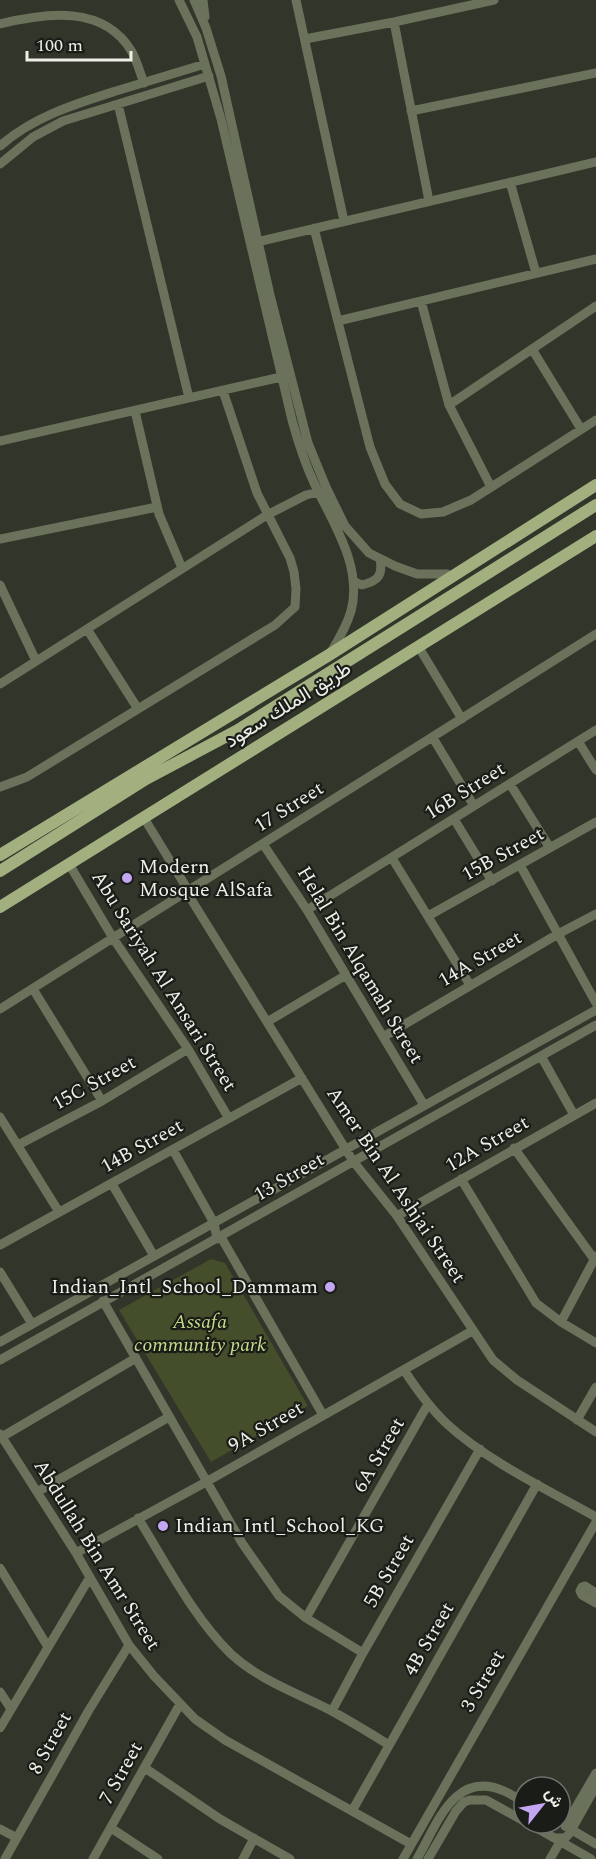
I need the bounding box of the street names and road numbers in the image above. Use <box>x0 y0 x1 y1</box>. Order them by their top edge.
street label: طريق الملك سعود <box>219 654 357 756</box>
street label: 16B Street <box>419 754 511 828</box>
street label: 17 Street <box>248 774 330 840</box>
street label: 15B Street <box>456 819 550 889</box>
street label: Helal Bin Alqamah Street <box>289 860 431 1070</box>
street label: Abu Sariyah Al Ansari Street <box>84 865 244 1097</box>
street label: 14A Street <box>432 923 528 995</box>
street label: 15C Street <box>46 1048 142 1118</box>
street label: Amer Bin Al Ashjai Street <box>319 1081 473 1289</box>
street label: 12A Street <box>439 1108 535 1180</box>
street label: 14B Street <box>95 1111 189 1181</box>
street label: 13 Street <box>248 1145 330 1209</box>
street label: 9A Street <box>223 1393 309 1461</box>
street label: 6A Street <box>345 1412 413 1498</box>
street label: Abdullah Bin Amr Street <box>26 1454 168 1656</box>
street label: 5B Street <box>356 1529 422 1613</box>
street label: 4B Street <box>396 1597 462 1681</box>
street label: 3 Street <box>453 1644 513 1718</box>
street label: 8 Street <box>21 1706 79 1780</box>
street label: 7 Street <box>92 1736 150 1810</box>

